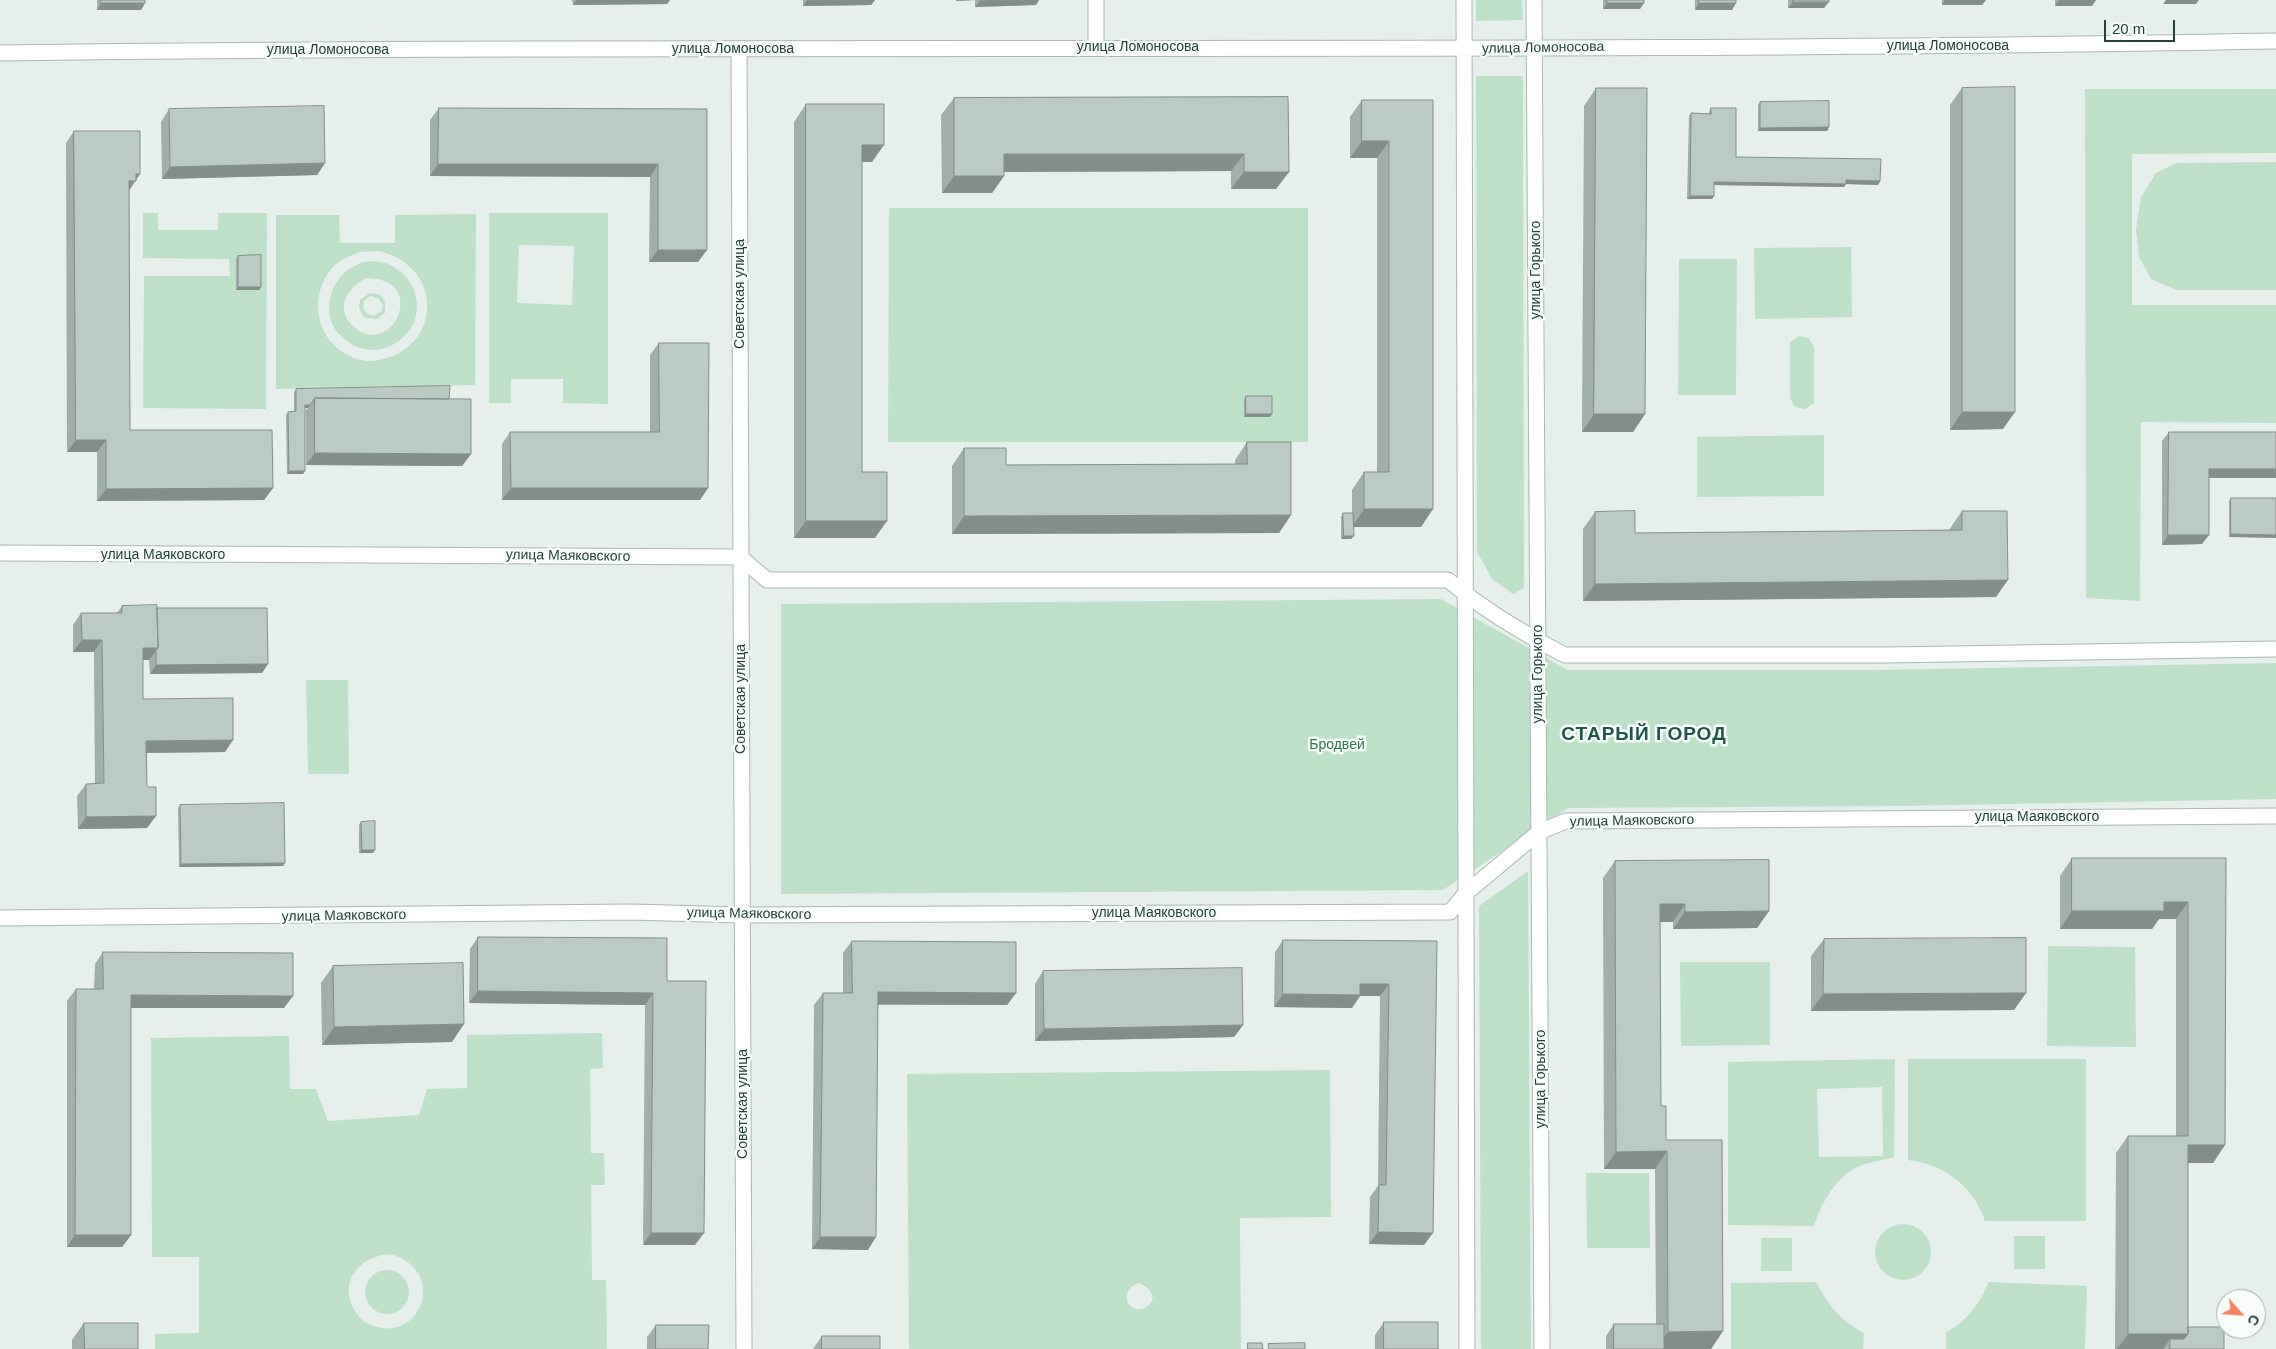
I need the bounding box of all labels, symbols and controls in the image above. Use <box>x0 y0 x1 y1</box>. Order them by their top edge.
scale bar <box>2106 10 2177 42</box>
text: 20 m <box>2112 20 2145 37</box>
street label: улица Ломоносова <box>1887 38 2009 54</box>
street label: улица Ломоносова <box>1077 39 1199 55</box>
street label: улица Ломоносова <box>1482 39 1604 57</box>
street label: улица Ломоносова <box>672 41 794 57</box>
street label: улица Ломоносова <box>267 42 389 58</box>
street label: улица Горького <box>1528 221 1544 319</box>
street label: Советская улица <box>732 239 748 349</box>
street label: улица Маяковского <box>101 547 225 563</box>
street label: улица Маяковского <box>506 547 630 565</box>
street label: улица Горького <box>1530 625 1546 723</box>
street label: Советская улица <box>733 644 749 754</box>
district label: СТАРЫЙ ГОРОД <box>1560 724 1728 746</box>
park label: Бродвей <box>1309 737 1365 753</box>
street label: улица Маяковского <box>1975 809 2099 825</box>
street label: улица Маяковского <box>1570 812 1694 830</box>
street label: улица Маяковского <box>687 905 811 923</box>
street label: улица Маяковского <box>1092 905 1216 921</box>
street label: улица Маяковского <box>282 907 406 925</box>
street label: улица Горького <box>1533 1030 1549 1128</box>
street label: Советская улица <box>735 1049 751 1159</box>
north arrow <box>2216 1289 2266 1339</box>
text: С <box>2244 1312 2263 1328</box>

